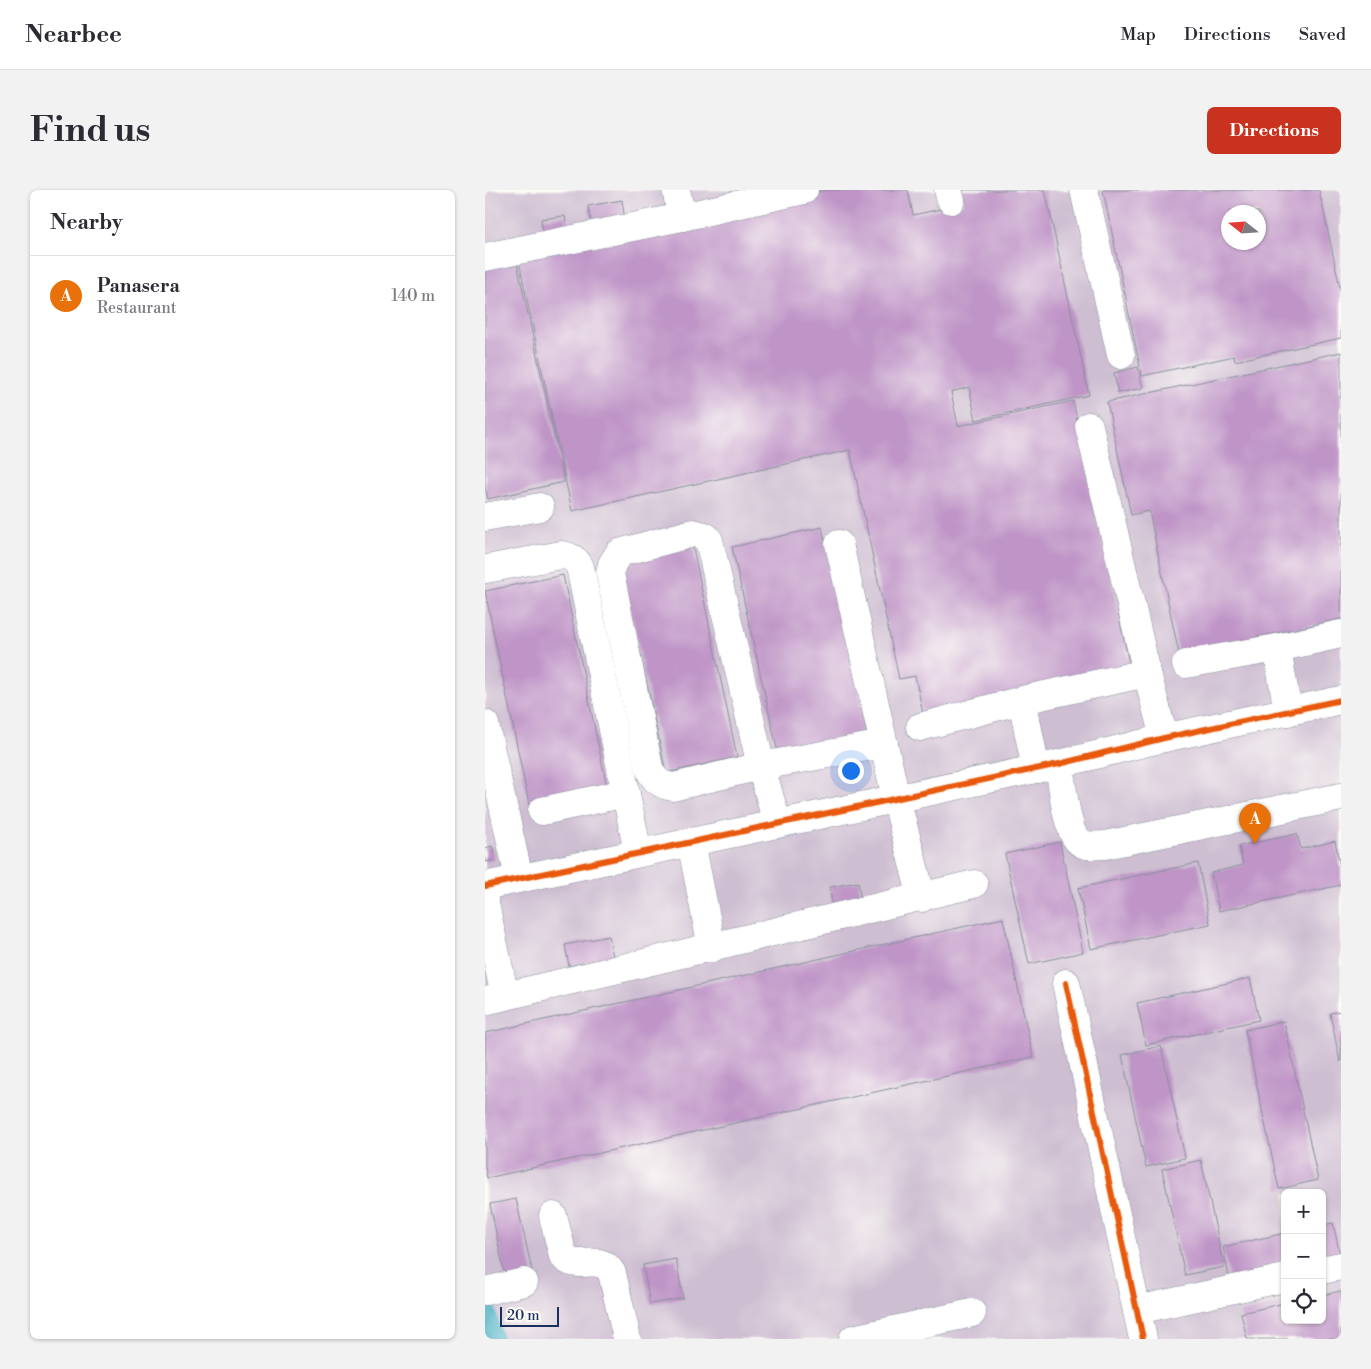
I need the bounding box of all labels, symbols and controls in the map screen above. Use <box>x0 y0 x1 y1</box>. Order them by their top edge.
text: Nearbee <box>25 20 122 50</box>
text: Map <box>1120 23 1156 46</box>
text: Directions <box>1184 23 1271 46</box>
text: Saved <box>1299 23 1346 46</box>
button: Directions <box>1207 107 1341 154</box>
text: Find us <box>30 109 150 152</box>
north arrow <box>1221 205 1266 250</box>
text: Nearby <box>50 210 123 236</box>
text: Panasera <box>97 274 180 298</box>
text: A <box>60 286 72 306</box>
text: 140 m <box>391 286 435 306</box>
text: Restaurant <box>97 298 176 318</box>
your location <box>838 758 864 784</box>
pin: A <box>1239 803 1271 844</box>
map controls <box>1281 1189 1326 1324</box>
button: + <box>1281 1189 1326 1234</box>
button: − <box>1281 1234 1326 1279</box>
button: locate <box>1281 1279 1326 1324</box>
scale bar <box>500 1304 559 1327</box>
text: 20 m <box>507 1307 539 1325</box>

